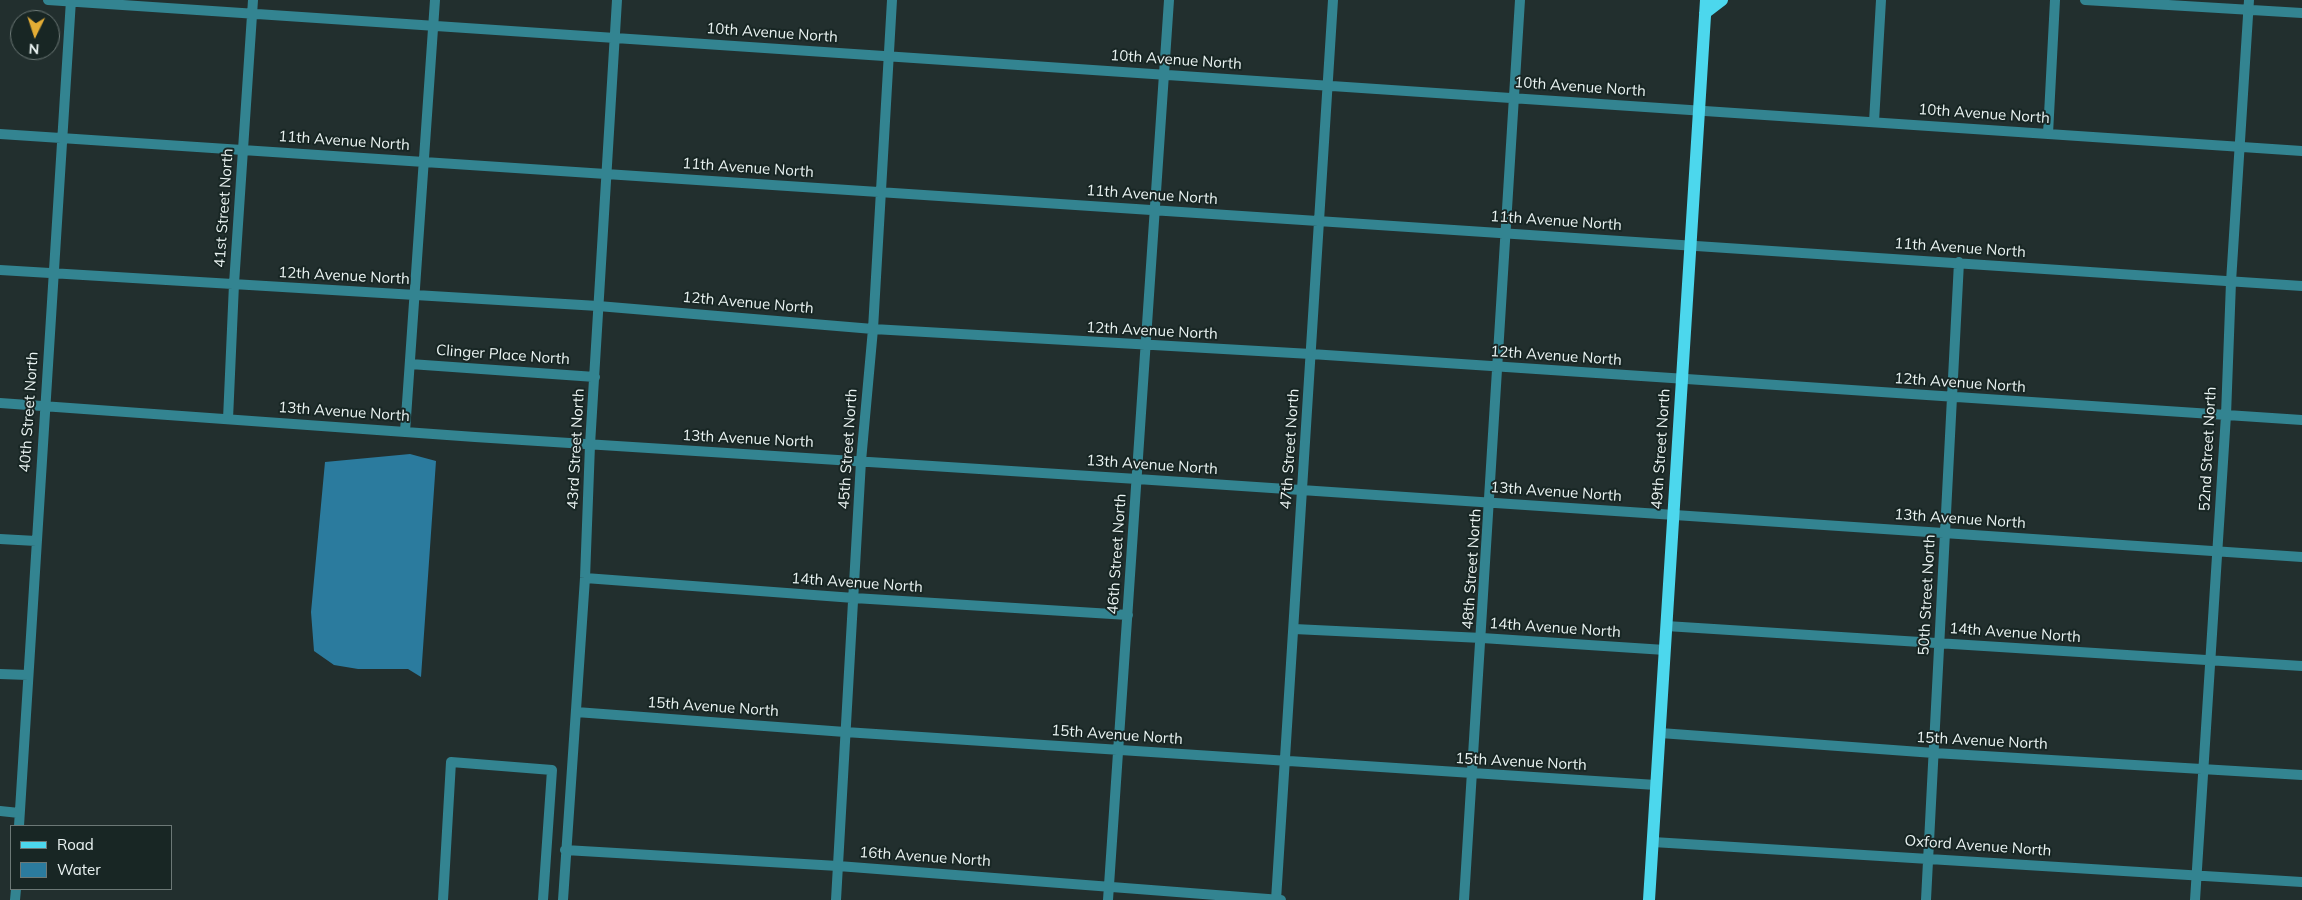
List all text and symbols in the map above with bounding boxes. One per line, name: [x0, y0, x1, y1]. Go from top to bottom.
north arrow: [10, 10, 60, 60]
street label: 10th Avenue North: [706, 19, 838, 47]
text: N: [28, 40, 40, 58]
street label: 10th Avenue North: [1110, 46, 1242, 74]
street label: 10th Avenue North: [1514, 73, 1646, 101]
street label: 10th Avenue North: [1918, 100, 2050, 128]
street label: 11th Avenue North: [278, 127, 410, 155]
street label: 41st Street North: [211, 148, 237, 268]
street label: 11th Avenue North: [682, 154, 814, 182]
street label: 11th Avenue North: [1086, 181, 1218, 209]
street label: 11th Avenue North: [1490, 207, 1622, 235]
street label: 11th Avenue North: [1894, 234, 2026, 262]
street label: 12th Avenue North: [278, 264, 410, 288]
street label: 12th Avenue North: [682, 288, 814, 318]
street label: 12th Avenue North: [1086, 319, 1218, 343]
street label: Clinger Place North: [435, 341, 571, 369]
street label: 12th Avenue North: [1490, 342, 1622, 370]
street label: 40th Street North: [16, 351, 42, 473]
street label: 12th Avenue North: [1894, 369, 2026, 397]
street label: 52nd Street North: [2196, 386, 2220, 512]
street label: 43rd Street North: [564, 388, 588, 510]
street label: 45th Street North: [835, 388, 861, 510]
street label: 47th Street North: [1277, 388, 1303, 510]
street label: 49th Street North: [1648, 388, 1674, 510]
street label: 13th Avenue North: [278, 398, 410, 426]
street label: 13th Avenue North: [682, 427, 814, 451]
street label: 13th Avenue North: [1086, 451, 1218, 479]
street label: 13th Avenue North: [1490, 478, 1622, 506]
street label: 46th Street North: [1104, 493, 1130, 615]
street label: 13th Avenue North: [1894, 505, 2026, 533]
street label: 48th Street North: [1459, 508, 1485, 630]
street label: 50th Street North: [1915, 534, 1939, 656]
street label: 14th Avenue North: [791, 569, 923, 597]
street label: 14th Avenue North: [1489, 614, 1621, 642]
street label: 14th Avenue North: [1949, 619, 2081, 647]
street label: 15th Avenue North: [647, 693, 779, 721]
street label: 15th Avenue North: [1051, 721, 1183, 749]
street label: 15th Avenue North: [1916, 729, 2048, 753]
street label: 15th Avenue North: [1455, 750, 1587, 774]
legend: [10, 825, 172, 890]
street label: Oxford Avenue North: [1904, 832, 2052, 860]
text: Road: [57, 835, 94, 854]
street label: 16th Avenue North: [859, 843, 991, 871]
text: Water: [57, 860, 101, 879]

